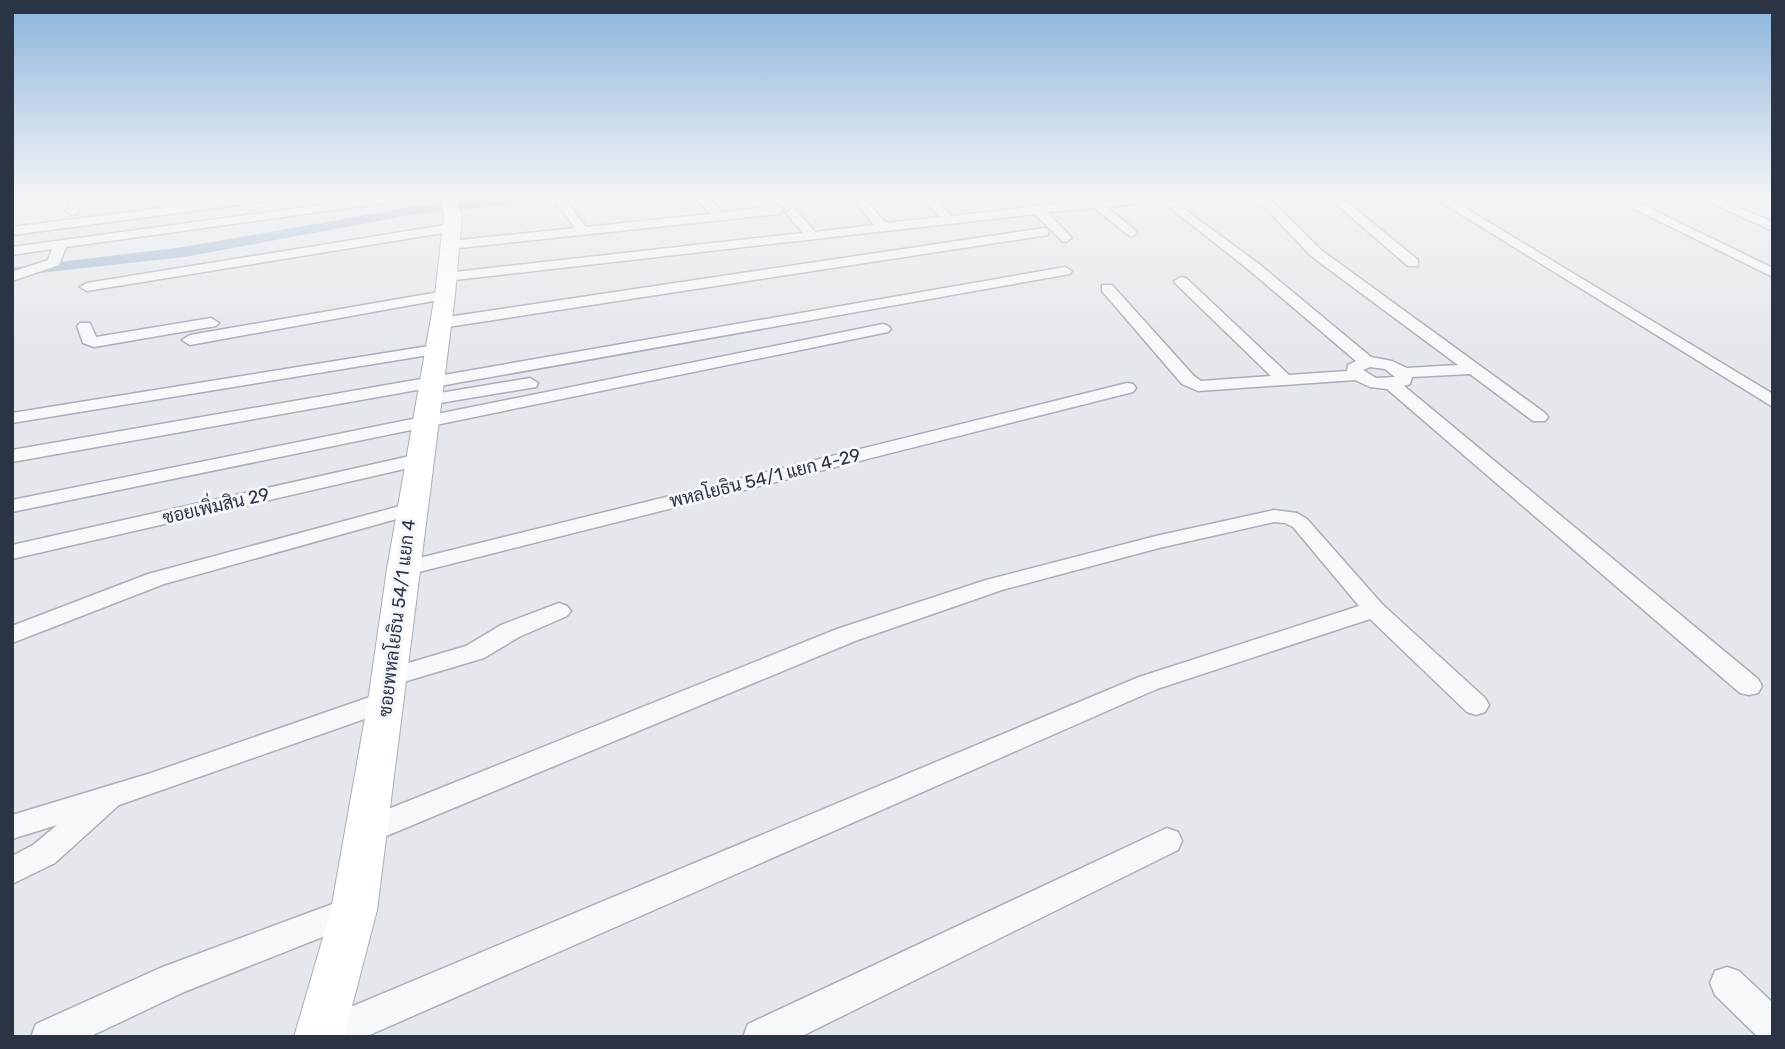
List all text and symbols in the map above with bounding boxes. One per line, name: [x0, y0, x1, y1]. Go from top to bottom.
street label: พหลโยธิน 54/1 แยก 4-29: [667, 442, 863, 512]
street label: ซอยเพิ่มสิน 29: [159, 479, 272, 529]
street label: ซอยพหลโยธิน 54/1 แยก 4: [372, 518, 420, 718]

